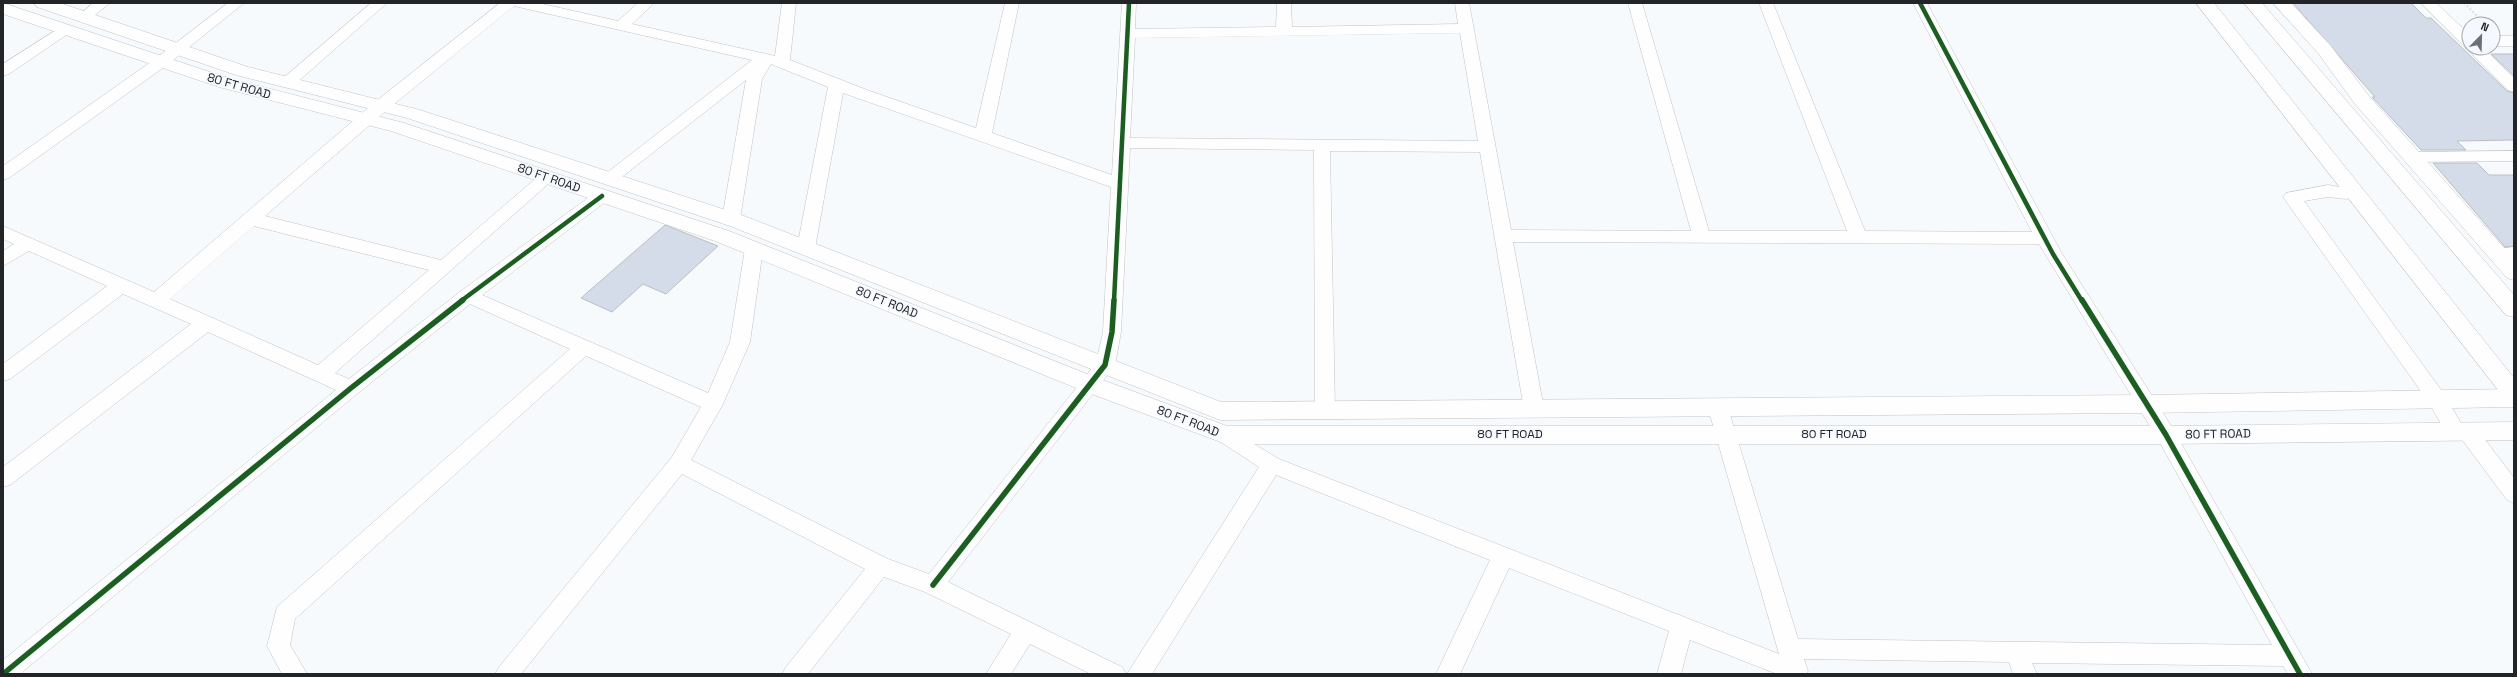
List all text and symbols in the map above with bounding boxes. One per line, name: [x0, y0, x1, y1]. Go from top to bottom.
north arrow: [2461, 16, 2501, 56]
text: N: [2479, 19, 2491, 35]
street label: 80 FT ROAD: [205, 69, 273, 103]
street label: 80 FT ROAD: [515, 160, 583, 196]
street label: 80 FT ROAD: [854, 282, 920, 322]
street label: 80 FT ROAD: [1155, 402, 1222, 440]
street label: 80 FT ROAD: [2185, 425, 2251, 443]
street label: 80 FT ROAD: [1477, 426, 1543, 442]
street label: 80 FT ROAD: [1801, 426, 1867, 442]

